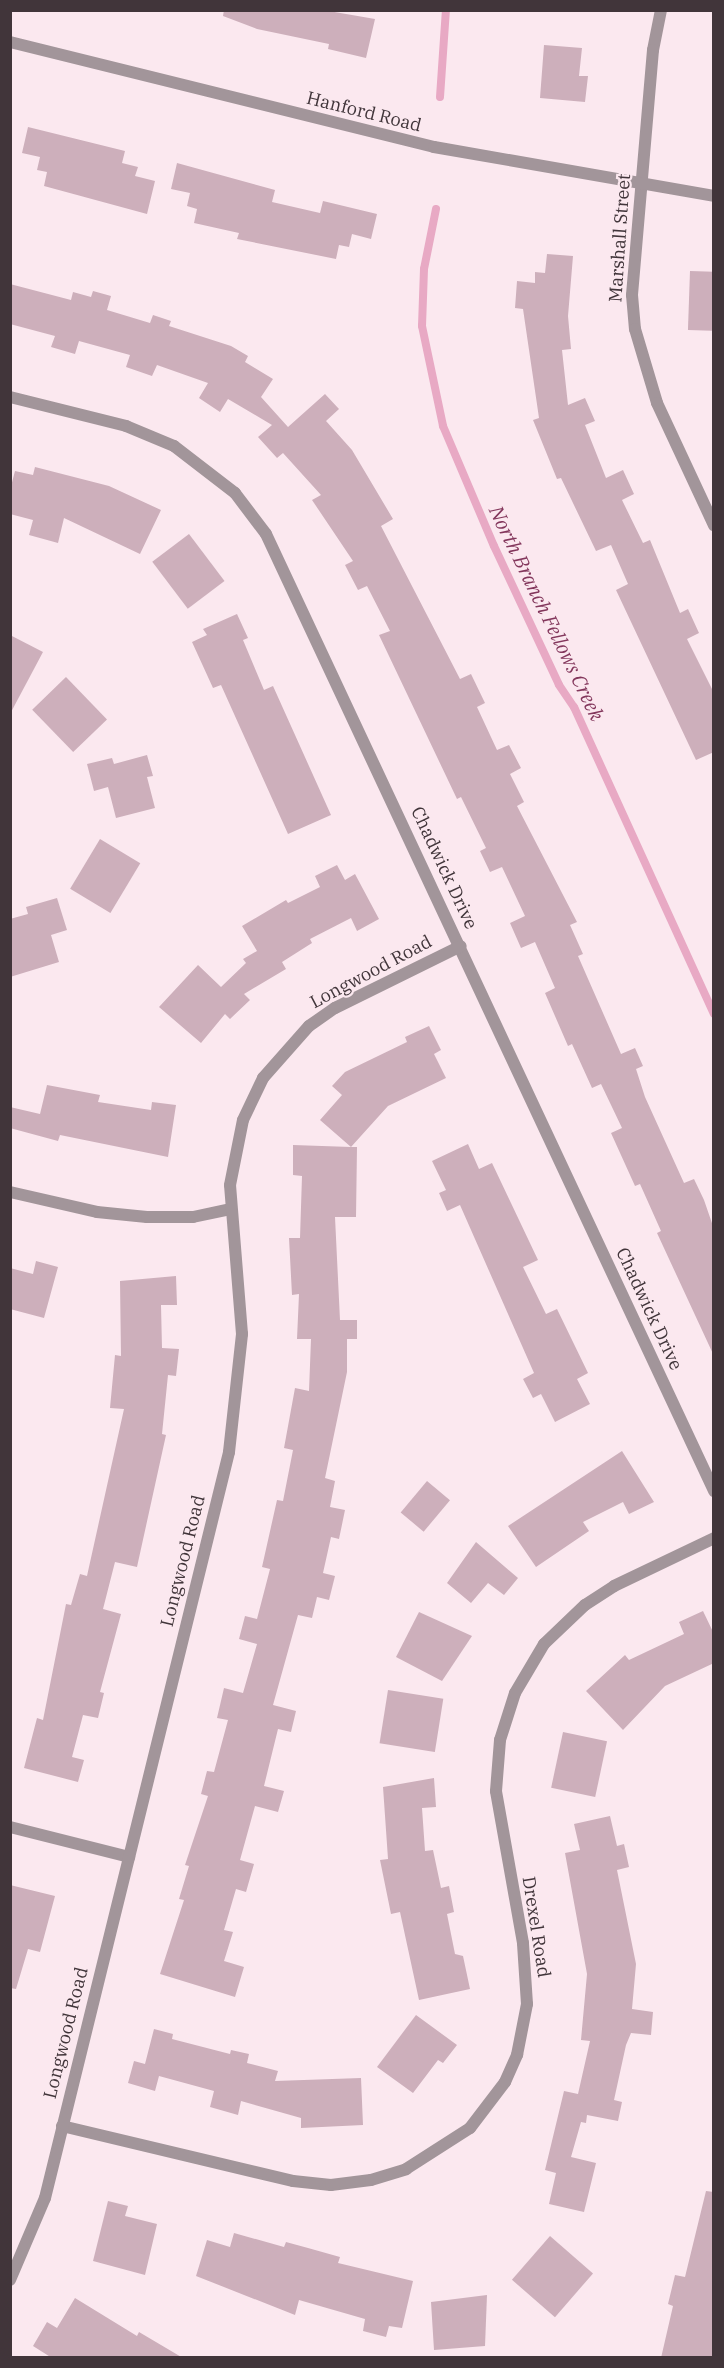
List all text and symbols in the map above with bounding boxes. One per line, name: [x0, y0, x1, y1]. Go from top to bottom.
street label: Hanford Road: [304, 87, 424, 137]
street label: Marshall Street: [605, 173, 635, 303]
water label: North Branch Fellows Creek: [484, 501, 610, 725]
street label: Chadwick Drive: [406, 803, 482, 933]
street label: Longwood Road: [306, 931, 436, 1013]
street label: Chadwick Drive: [611, 1244, 687, 1374]
street label: Longwood Road: [156, 1493, 210, 1629]
street label: Drexel Road: [517, 1875, 555, 1979]
street label: Longwood Road: [39, 1965, 93, 2101]

